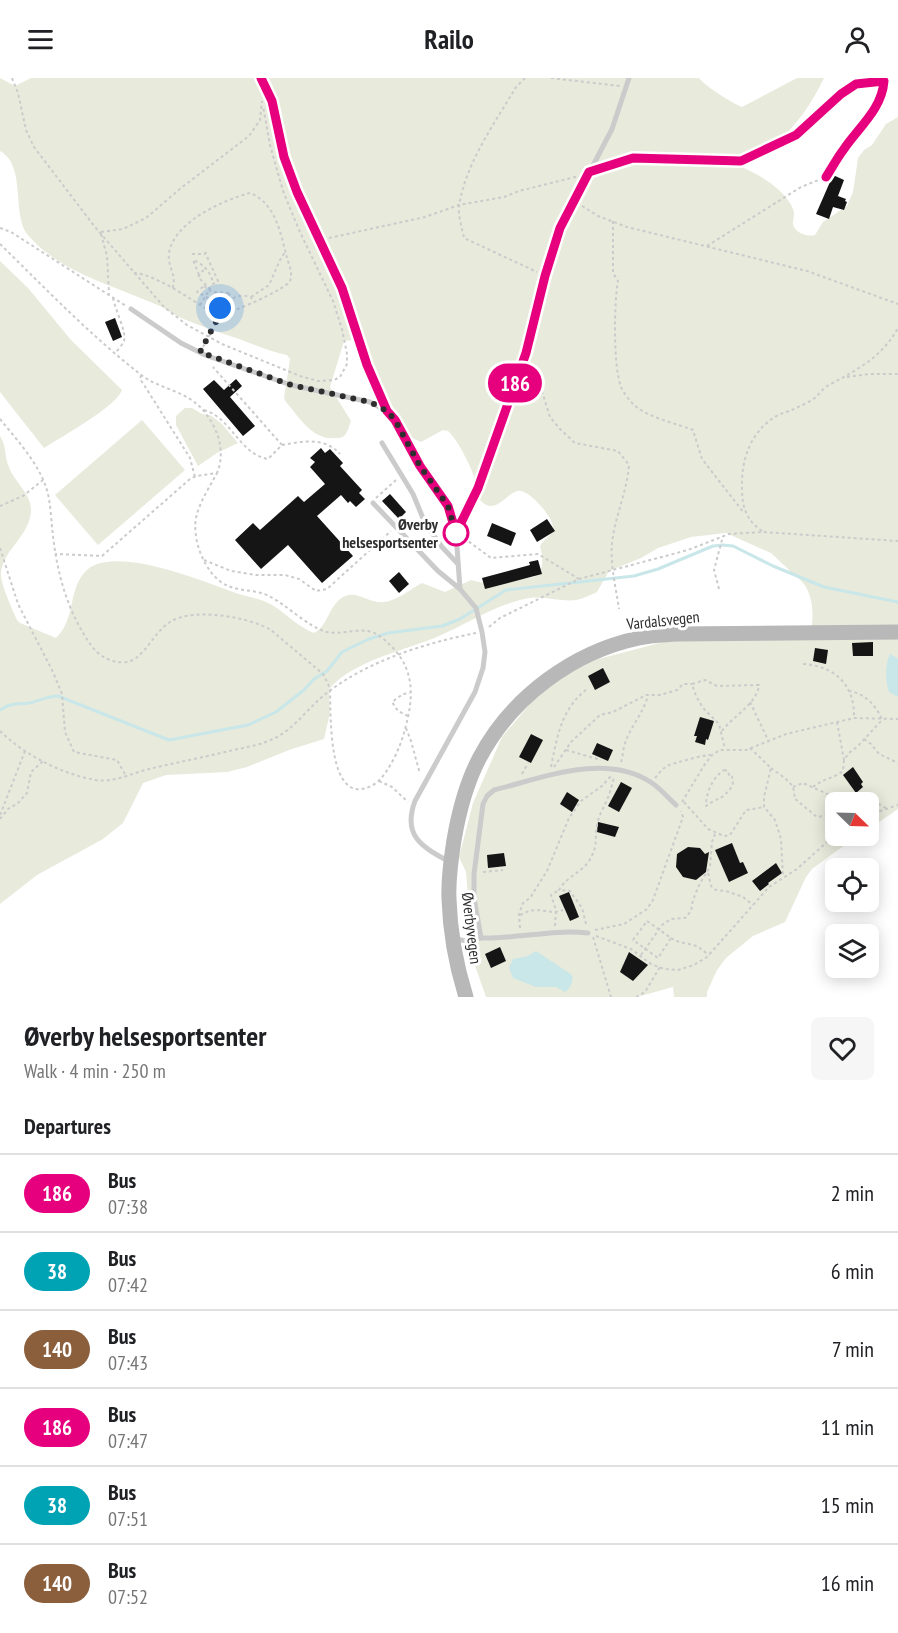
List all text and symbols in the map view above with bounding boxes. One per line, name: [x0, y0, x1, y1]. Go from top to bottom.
text: Railo: [424, 22, 474, 56]
icon: menu: [24, 23, 57, 56]
icon: person: [841, 23, 874, 56]
your location: [205, 293, 235, 323]
line badge: 186: [480, 364, 550, 402]
text: 186: [500, 370, 530, 397]
place label: Øverby helsesportsenter: [342, 514, 439, 552]
marker: Øverby helsesportsenter: [443, 520, 469, 546]
street label: Vardalsvegen: [625, 606, 700, 634]
north arrow: [825, 792, 879, 846]
map controls: [825, 792, 879, 978]
button: locate: [825, 858, 879, 912]
street label: Øverbyvegen: [458, 891, 486, 965]
button: layers: [825, 924, 879, 978]
text: Øverby helsesportsenter: [24, 1017, 266, 1054]
button: heart: [811, 1017, 874, 1080]
text: Walk · 4 min · 250 m: [24, 1058, 166, 1084]
text: Departures: [24, 1112, 111, 1140]
text: Bus: [108, 1166, 136, 1194]
text: 2 min: [831, 1179, 874, 1207]
text: 186: [42, 1180, 72, 1207]
text: 07:38: [108, 1194, 148, 1220]
text: Bus: [108, 1244, 136, 1272]
text: 6 min: [831, 1257, 874, 1285]
text: 38: [47, 1258, 67, 1285]
text: 07:42: [108, 1272, 148, 1298]
text: Bus: [108, 1322, 136, 1350]
text: 7 min: [832, 1335, 874, 1363]
text: 140: [42, 1336, 72, 1363]
text: 07:43: [108, 1350, 148, 1376]
text: Bus: [108, 1400, 136, 1428]
text: 11 min: [821, 1413, 874, 1441]
text: 186: [42, 1414, 72, 1441]
text: 07:47: [108, 1428, 148, 1454]
text: Bus: [108, 1478, 136, 1506]
text: 15 min: [821, 1491, 874, 1519]
text: 38: [47, 1492, 67, 1519]
text: 07:51: [108, 1506, 148, 1532]
text: Bus: [108, 1556, 136, 1584]
text: 16 min: [821, 1569, 874, 1597]
text: 140: [42, 1570, 72, 1597]
text: 07:52: [108, 1584, 148, 1610]

